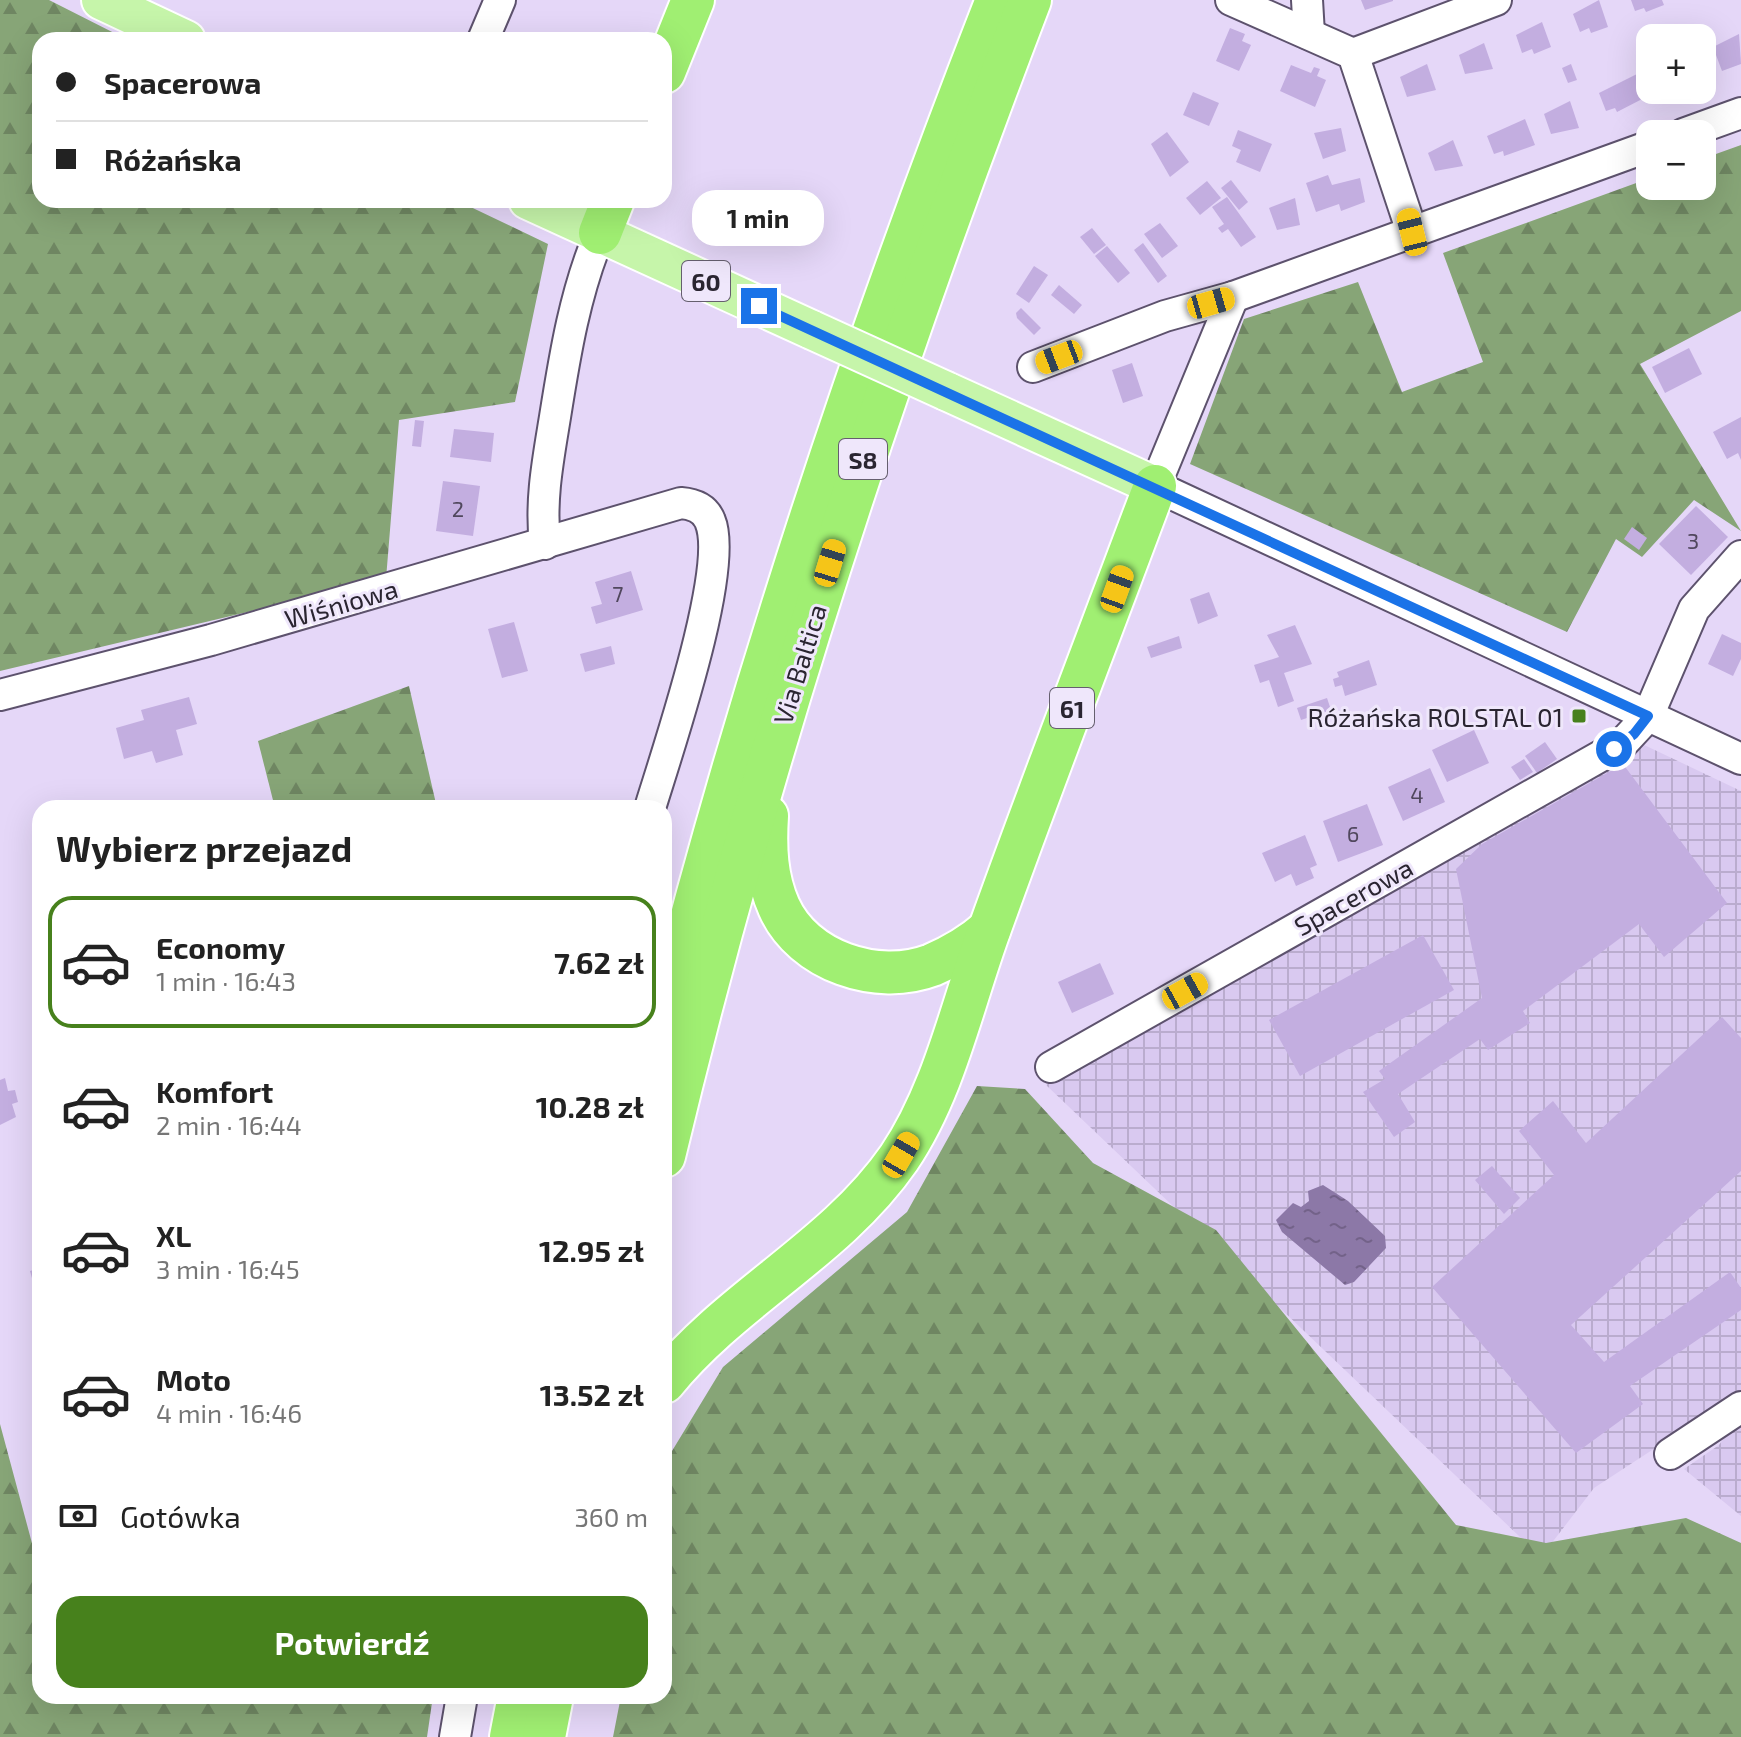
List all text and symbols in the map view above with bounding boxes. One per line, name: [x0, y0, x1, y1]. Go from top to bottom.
map controls: [1636, 24, 1716, 200]
button: +: [1636, 24, 1716, 104]
text: Spacerowa: [104, 64, 261, 100]
button: −: [1636, 120, 1716, 200]
text: Różańska: [104, 141, 242, 177]
callout: 1 min: [693, 190, 825, 246]
text: 1 min: [727, 202, 789, 233]
car: [1395, 206, 1429, 258]
road number: 60: [682, 261, 730, 301]
car: [1185, 285, 1237, 321]
route end: [741, 288, 777, 324]
car: [1032, 337, 1086, 377]
road number: S8: [839, 439, 887, 479]
house number: 2: [452, 495, 464, 521]
house number: 3: [1687, 527, 1699, 553]
car: [812, 537, 848, 589]
car: [1098, 562, 1136, 616]
street label: Wiśniowa: [281, 572, 401, 634]
house number: 7: [612, 580, 624, 606]
street label: Via Baltica: [766, 600, 832, 728]
road number: 61: [1050, 688, 1094, 728]
place label: Różańska ROLSTAL 01: [1307, 701, 1563, 732]
marker: Różańska ROLSTAL 01: [1570, 707, 1588, 725]
route start: [1596, 731, 1632, 767]
house number: 4: [1410, 781, 1424, 807]
house number: 6: [1347, 820, 1359, 846]
text: Wybierz przejazd: [56, 826, 352, 869]
street label: Spacerowa: [1288, 851, 1418, 941]
icon: car: [60, 926, 132, 998]
text: Economy: [156, 929, 285, 965]
text: 7.62 zł: [554, 944, 644, 980]
text: 1 min · 16:43: [156, 965, 296, 996]
car: [1158, 969, 1212, 1013]
icon: car: [60, 1070, 132, 1142]
text: Komfort: [156, 1073, 273, 1109]
text: 10.28 zł: [536, 1088, 644, 1124]
text: 2 min · 16:44: [156, 1109, 302, 1140]
car: [879, 1128, 923, 1182]
icon: car: [60, 1214, 132, 1286]
text: XL: [156, 1217, 191, 1253]
text: 12.95 zł: [539, 1232, 644, 1268]
text: 3 min · 16:45: [156, 1253, 300, 1284]
icon: car: [60, 1358, 132, 1430]
text: Moto: [156, 1361, 231, 1397]
text: 13.52 zł: [540, 1376, 644, 1412]
text: 4 min · 16:46: [156, 1397, 302, 1428]
icon: cash: [56, 1494, 100, 1538]
text: Gotówka: [120, 1498, 241, 1534]
text: 360 m: [574, 1501, 648, 1532]
button: Potwierdź: [56, 1596, 648, 1688]

